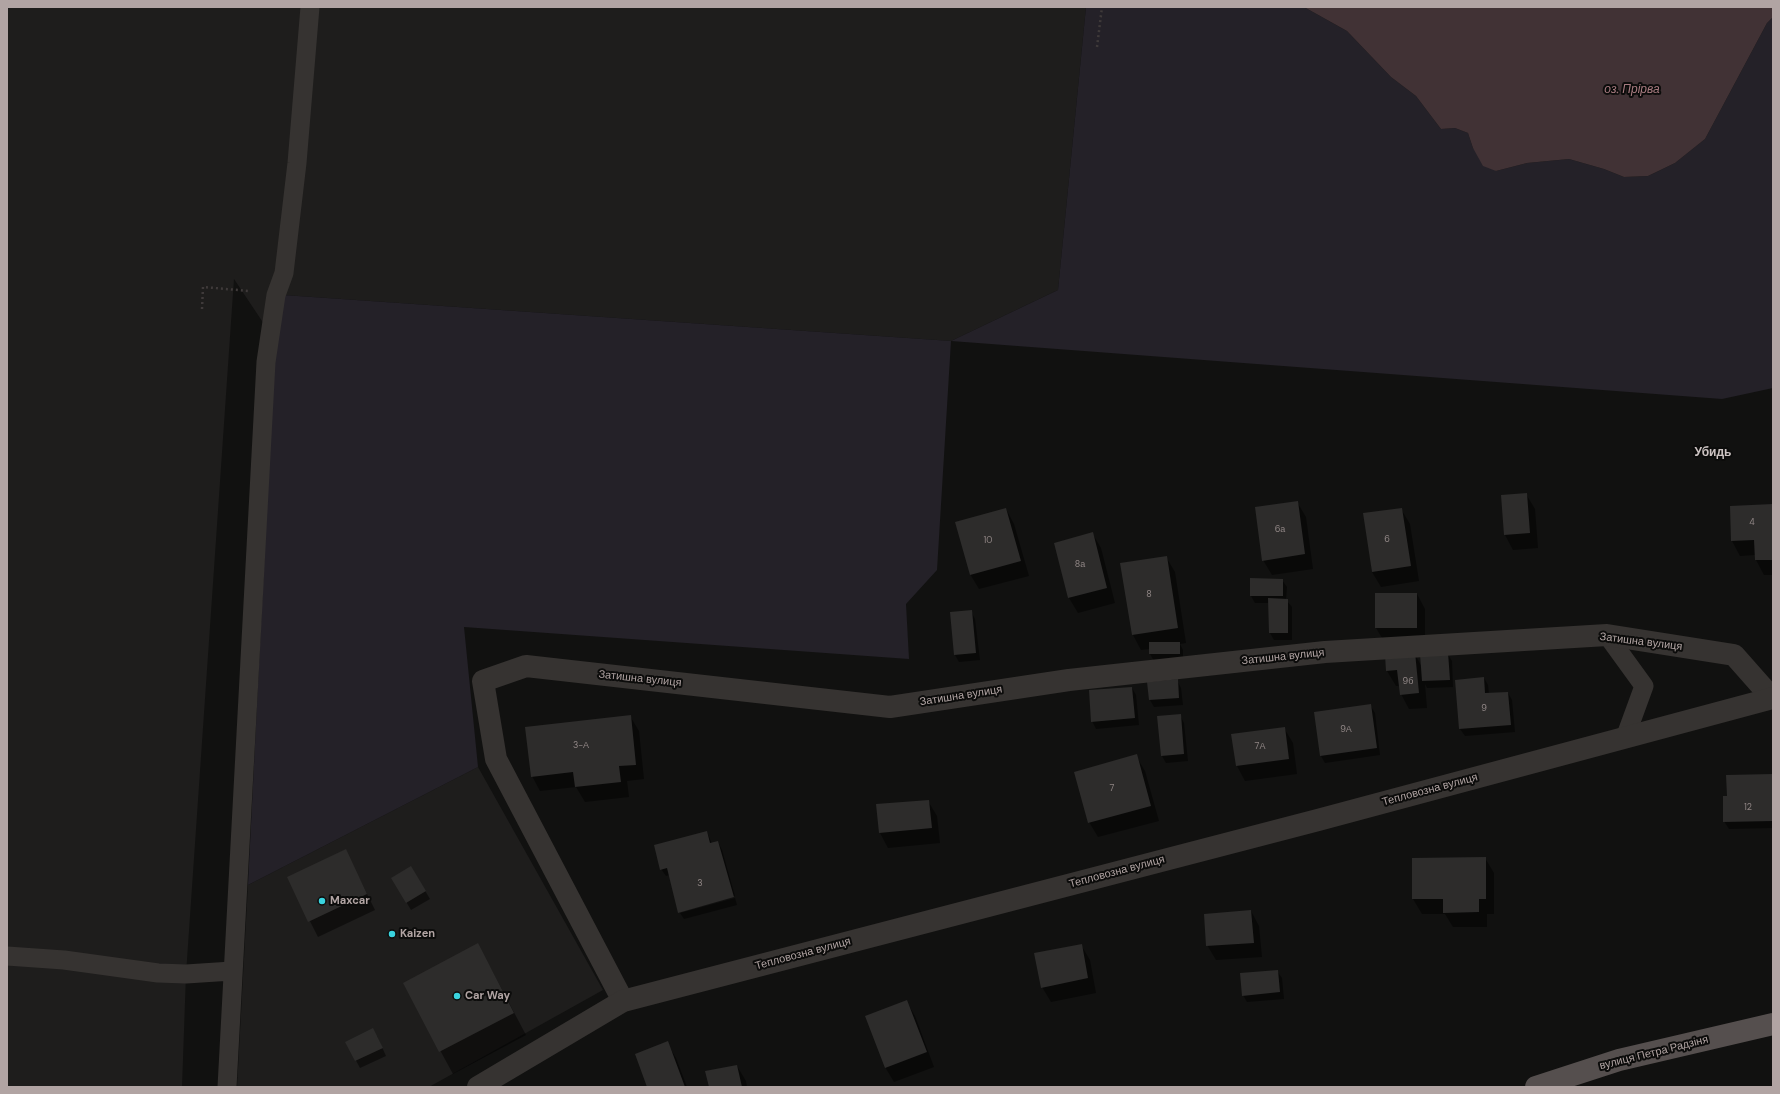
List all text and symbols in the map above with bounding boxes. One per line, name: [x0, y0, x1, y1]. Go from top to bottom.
water label: оз. Прірва: [1604, 83, 1660, 97]
district label: Убидь: [1695, 446, 1731, 460]
house number: 4: [1749, 518, 1755, 528]
house number: 6а: [1275, 525, 1285, 535]
house number: 6: [1384, 535, 1390, 545]
house number: 10: [984, 536, 992, 546]
house number: 8а: [1075, 560, 1085, 570]
house number: 8: [1146, 590, 1152, 600]
street label: Затишна вулиця: [1599, 630, 1683, 654]
street label: Затишна вулиця: [1241, 646, 1325, 668]
street label: Затишна вулиця: [598, 668, 682, 690]
house number: 9б: [1403, 677, 1413, 687]
street label: Затишна вулиця: [919, 683, 1003, 709]
house number: 9: [1481, 704, 1487, 714]
house number: 9А: [1340, 725, 1352, 735]
house number: 3-А: [573, 741, 589, 751]
house number: 7А: [1255, 742, 1265, 752]
street label: Тепловозна вулиця: [1381, 771, 1479, 809]
house number: 7: [1110, 784, 1114, 794]
house number: 12: [1744, 803, 1752, 813]
street label: Тепловозна вулиця: [1068, 853, 1166, 891]
house number: 3: [697, 879, 703, 889]
place label: Maxcar: [330, 894, 370, 908]
marker: Maxcar: [317, 896, 327, 906]
place label: Kaizen: [400, 927, 435, 941]
marker: Kaizen: [387, 929, 397, 939]
street label: Тепловозна вулиця: [754, 935, 852, 973]
place label: Car Way: [465, 989, 510, 1003]
marker: Car Way: [452, 991, 462, 1001]
street label: вулиця Петра Радзіня: [1598, 1033, 1710, 1073]

